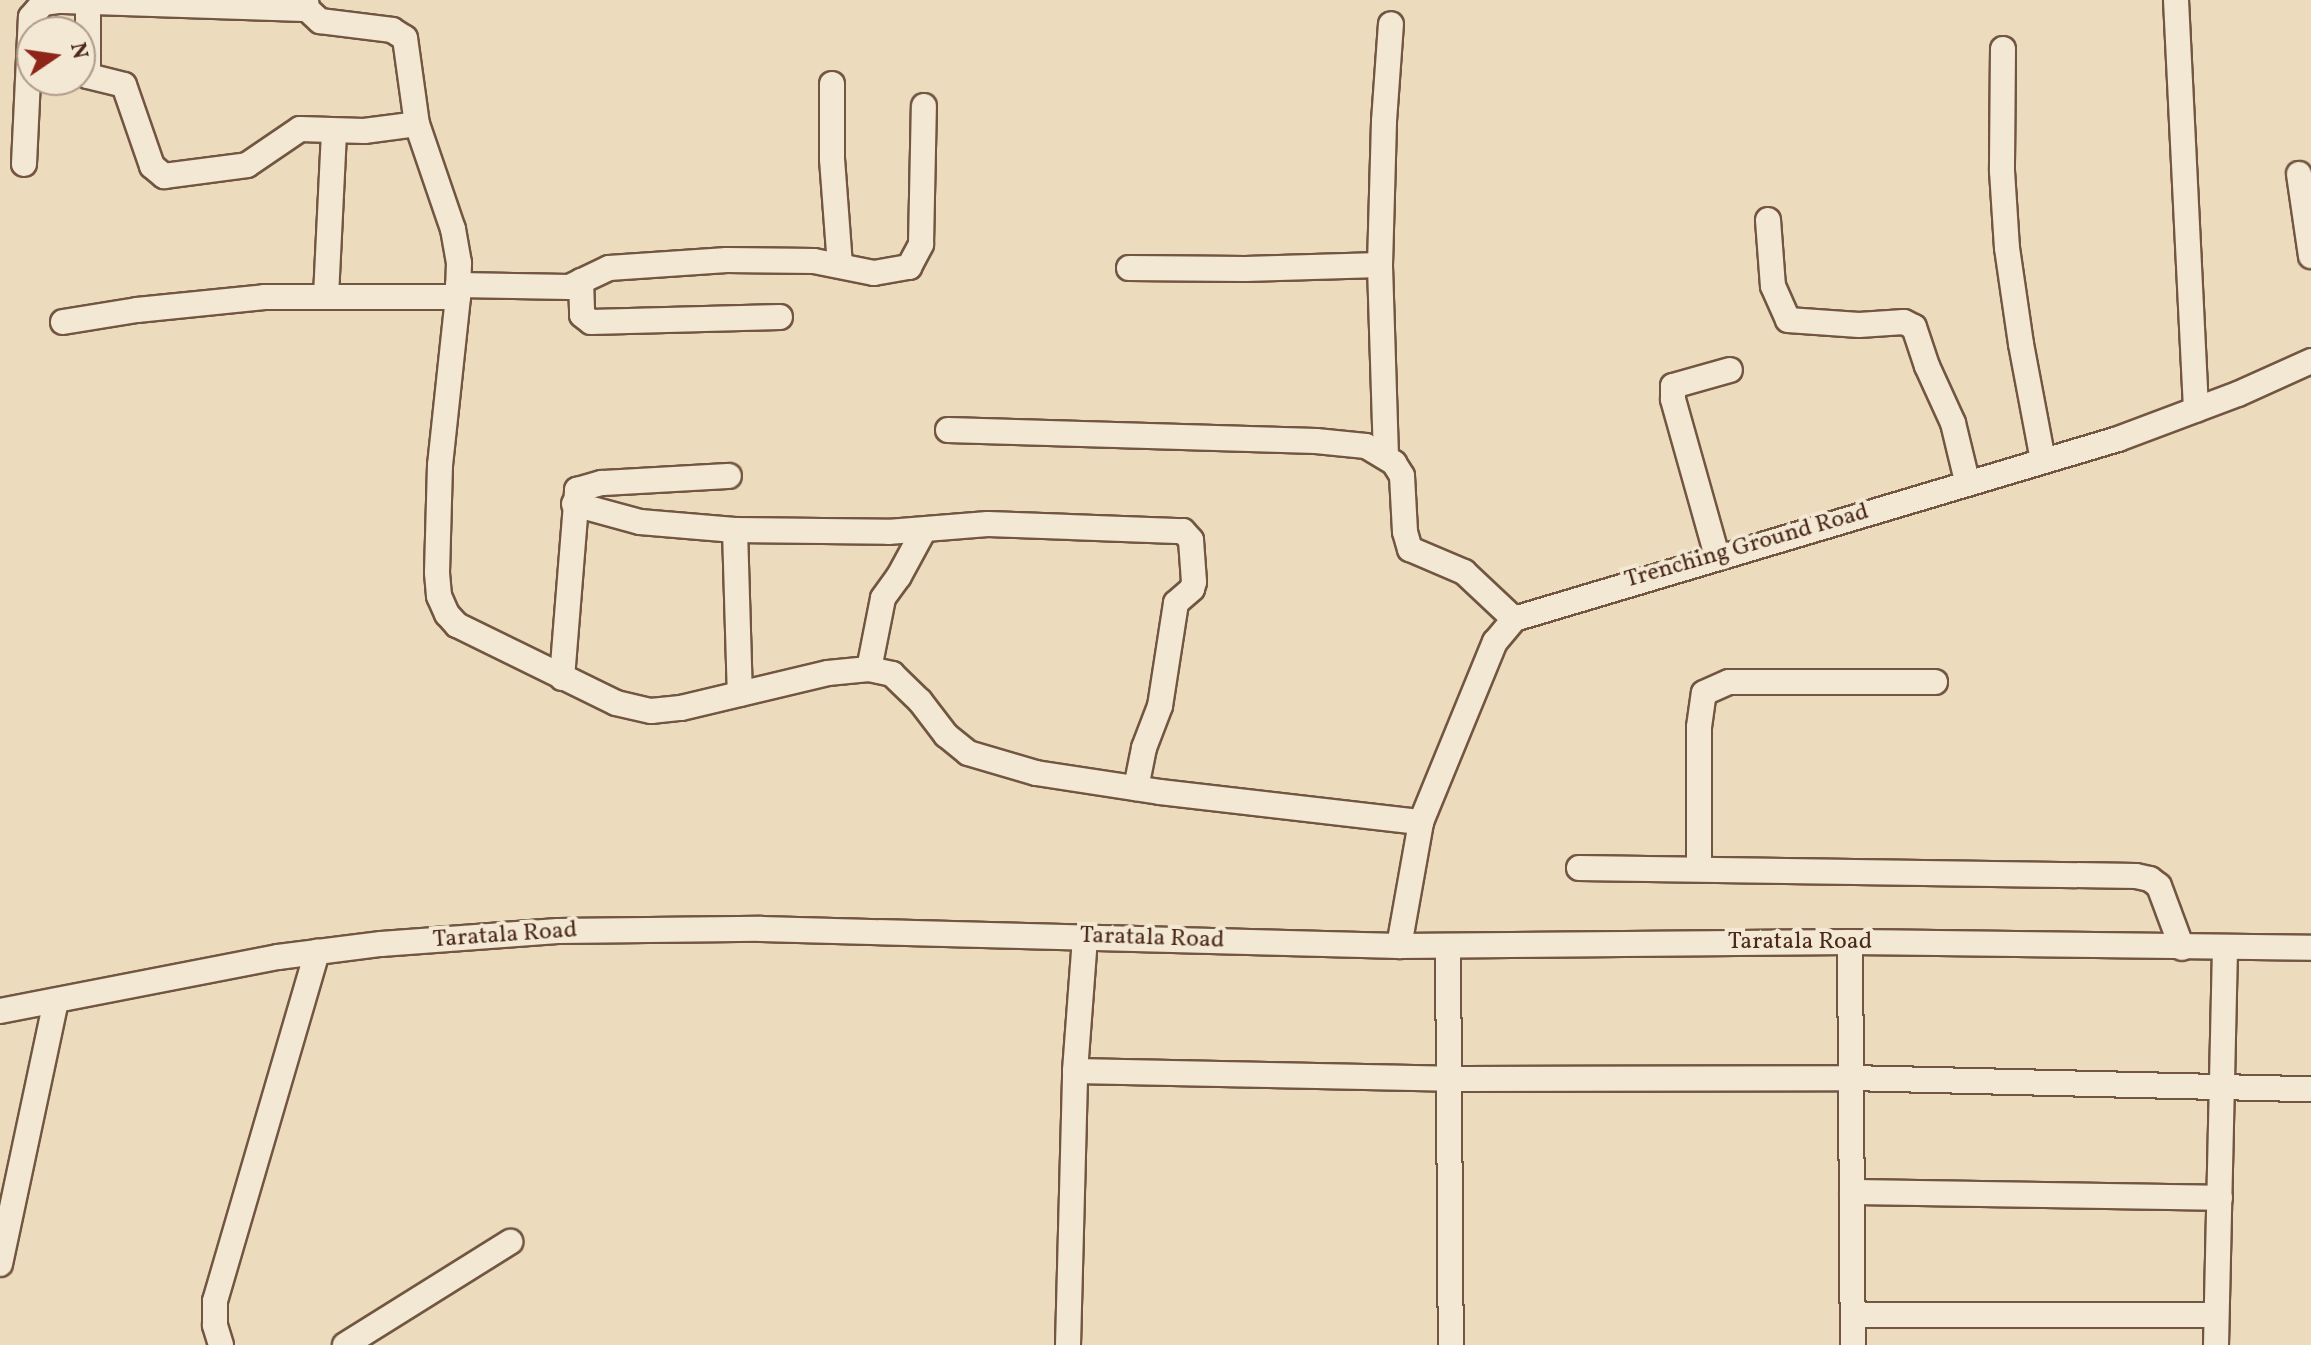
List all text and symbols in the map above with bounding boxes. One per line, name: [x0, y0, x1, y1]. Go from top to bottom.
north arrow: [16, 16, 96, 96]
text: N: [61, 40, 95, 62]
street label: Trenching Ground Road: [1622, 498, 1872, 596]
street label: Taratala Road: [432, 917, 578, 955]
street label: Taratala Road: [1079, 922, 1225, 956]
street label: Taratala Road: [1728, 929, 1872, 957]

